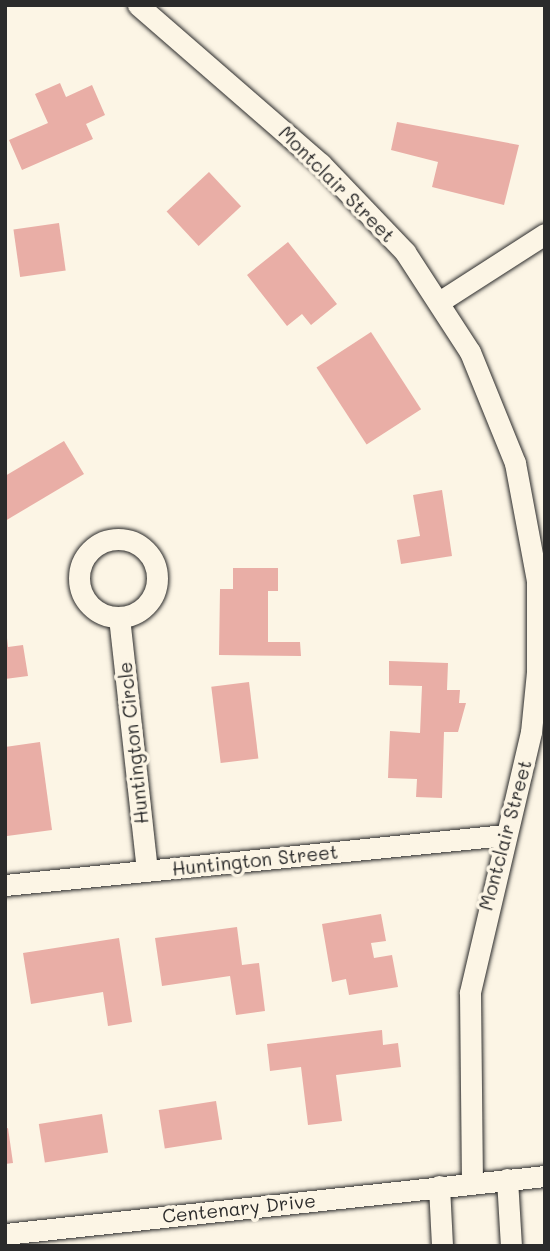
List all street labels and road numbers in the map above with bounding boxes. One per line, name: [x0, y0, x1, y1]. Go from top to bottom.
street label: Montclair Street: [274, 121, 400, 247]
street label: Huntington Circle: [113, 661, 153, 825]
street label: Montclair Street: [474, 757, 536, 913]
street label: Huntington Street: [171, 840, 339, 880]
street label: Centenary Drive: [161, 1189, 317, 1227]

